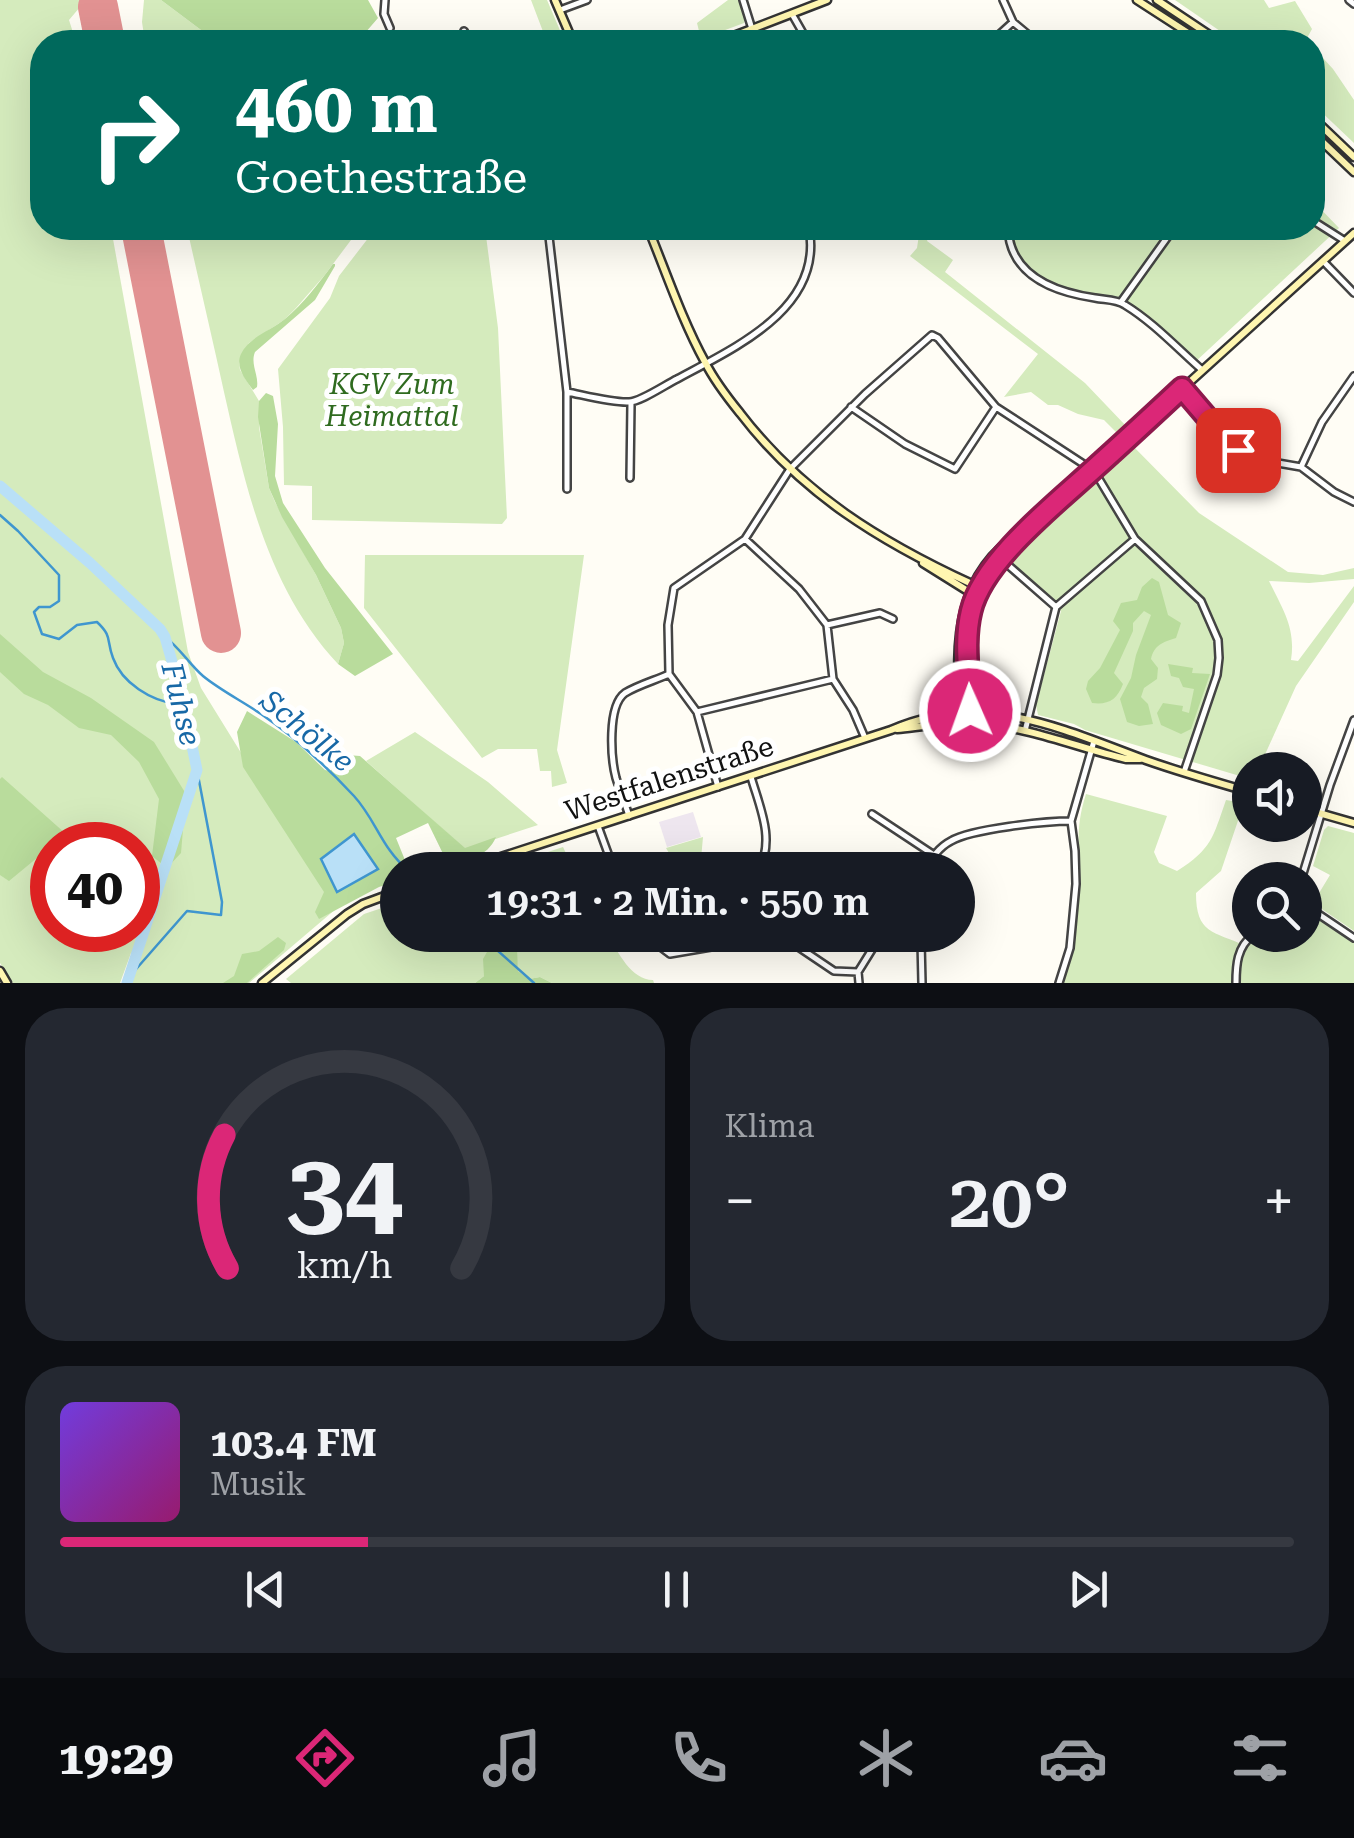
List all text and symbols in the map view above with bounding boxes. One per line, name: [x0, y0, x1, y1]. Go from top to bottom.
text: 460 m: [235, 67, 438, 149]
icon: right: [70, 70, 200, 200]
text: Goethestraße: [235, 151, 527, 204]
park label: KGV Zum Heimattal: [324, 368, 459, 433]
pin: [1196, 408, 1281, 493]
icon: arrive: [1211, 423, 1266, 478]
water label: Fuhse: [154, 658, 209, 749]
position arrow: [918, 659, 1022, 763]
water label: Schölke: [253, 682, 361, 779]
street label: Westfalenstraße: [561, 729, 778, 828]
map controls: [1232, 752, 1322, 952]
button: sound: [1232, 752, 1322, 842]
speed limit sign: 40: [30, 822, 160, 952]
button: search: [1232, 862, 1322, 952]
text: 19:31 · 2 Min. · 550 m: [486, 880, 869, 924]
text: Klima: [725, 1107, 814, 1145]
text: 34: [287, 1130, 403, 1251]
text: 20°: [949, 1157, 1070, 1245]
text: −: [725, 1169, 755, 1233]
text: +: [1263, 1169, 1294, 1233]
text: km/h: [297, 1245, 393, 1287]
text: 103.4 FM: [210, 1421, 377, 1465]
text: Musik: [210, 1465, 306, 1503]
icon: previous: [238, 1562, 293, 1617]
icon: pause: [649, 1562, 704, 1617]
icon: next: [1061, 1562, 1116, 1617]
icon: directions: [290, 1723, 360, 1793]
icon: music: [477, 1723, 547, 1793]
icon: phone: [664, 1723, 734, 1793]
icon: climate: [851, 1723, 921, 1793]
icon: car: [1038, 1723, 1108, 1793]
icon: filters: [1225, 1723, 1295, 1793]
text: 19:29: [59, 1732, 173, 1785]

